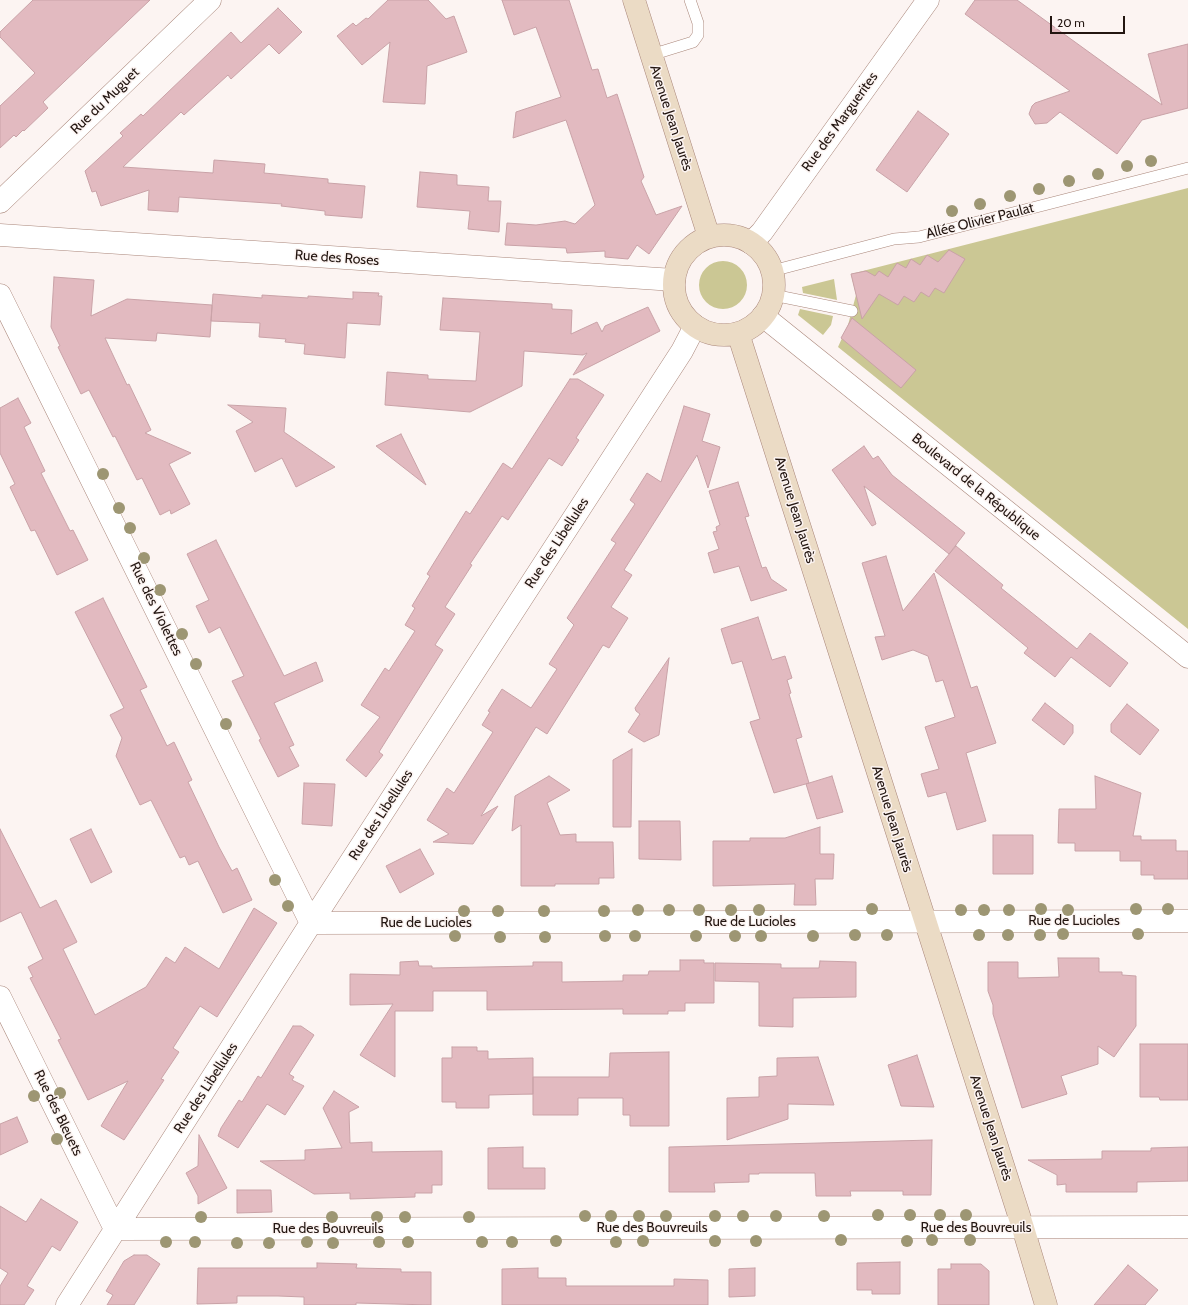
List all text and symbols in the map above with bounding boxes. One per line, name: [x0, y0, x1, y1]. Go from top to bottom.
scale bar: [1052, 8, 1127, 34]
text: 20 m: [1057, 15, 1085, 30]
street label: Avenue Jean Jaurès: [646, 63, 696, 173]
street label: Rue du Muguet: [67, 64, 143, 138]
street label: Rue des Marguerites: [798, 69, 882, 175]
street label: Allée Olivier Paulat: [924, 199, 1036, 243]
street label: Rue des Roses: [294, 247, 380, 269]
street label: Boulevard de la République: [908, 430, 1044, 544]
street label: Avenue Jean Jaurès: [771, 455, 819, 565]
street label: Rue des Libellules: [521, 494, 593, 592]
street label: Rue des Violettes: [126, 559, 186, 659]
street label: Avenue Jean Jaurès: [868, 764, 916, 874]
street label: Rue des Libellules: [345, 766, 417, 864]
street label: Rue de Lucioles: [1028, 913, 1120, 929]
street label: Rue de Lucioles: [704, 914, 796, 930]
street label: Rue de Lucioles: [380, 915, 472, 931]
street label: Rue des Libellules: [170, 1039, 242, 1137]
street label: Rue des Bleuets: [30, 1067, 86, 1159]
street label: Avenue Jean Jaurès: [966, 1073, 1016, 1183]
street label: Rue des Bouvreuils: [597, 1220, 707, 1236]
street label: Rue des Bouvreuils: [921, 1220, 1031, 1236]
street label: Rue des Bouvreuils: [273, 1221, 383, 1237]

